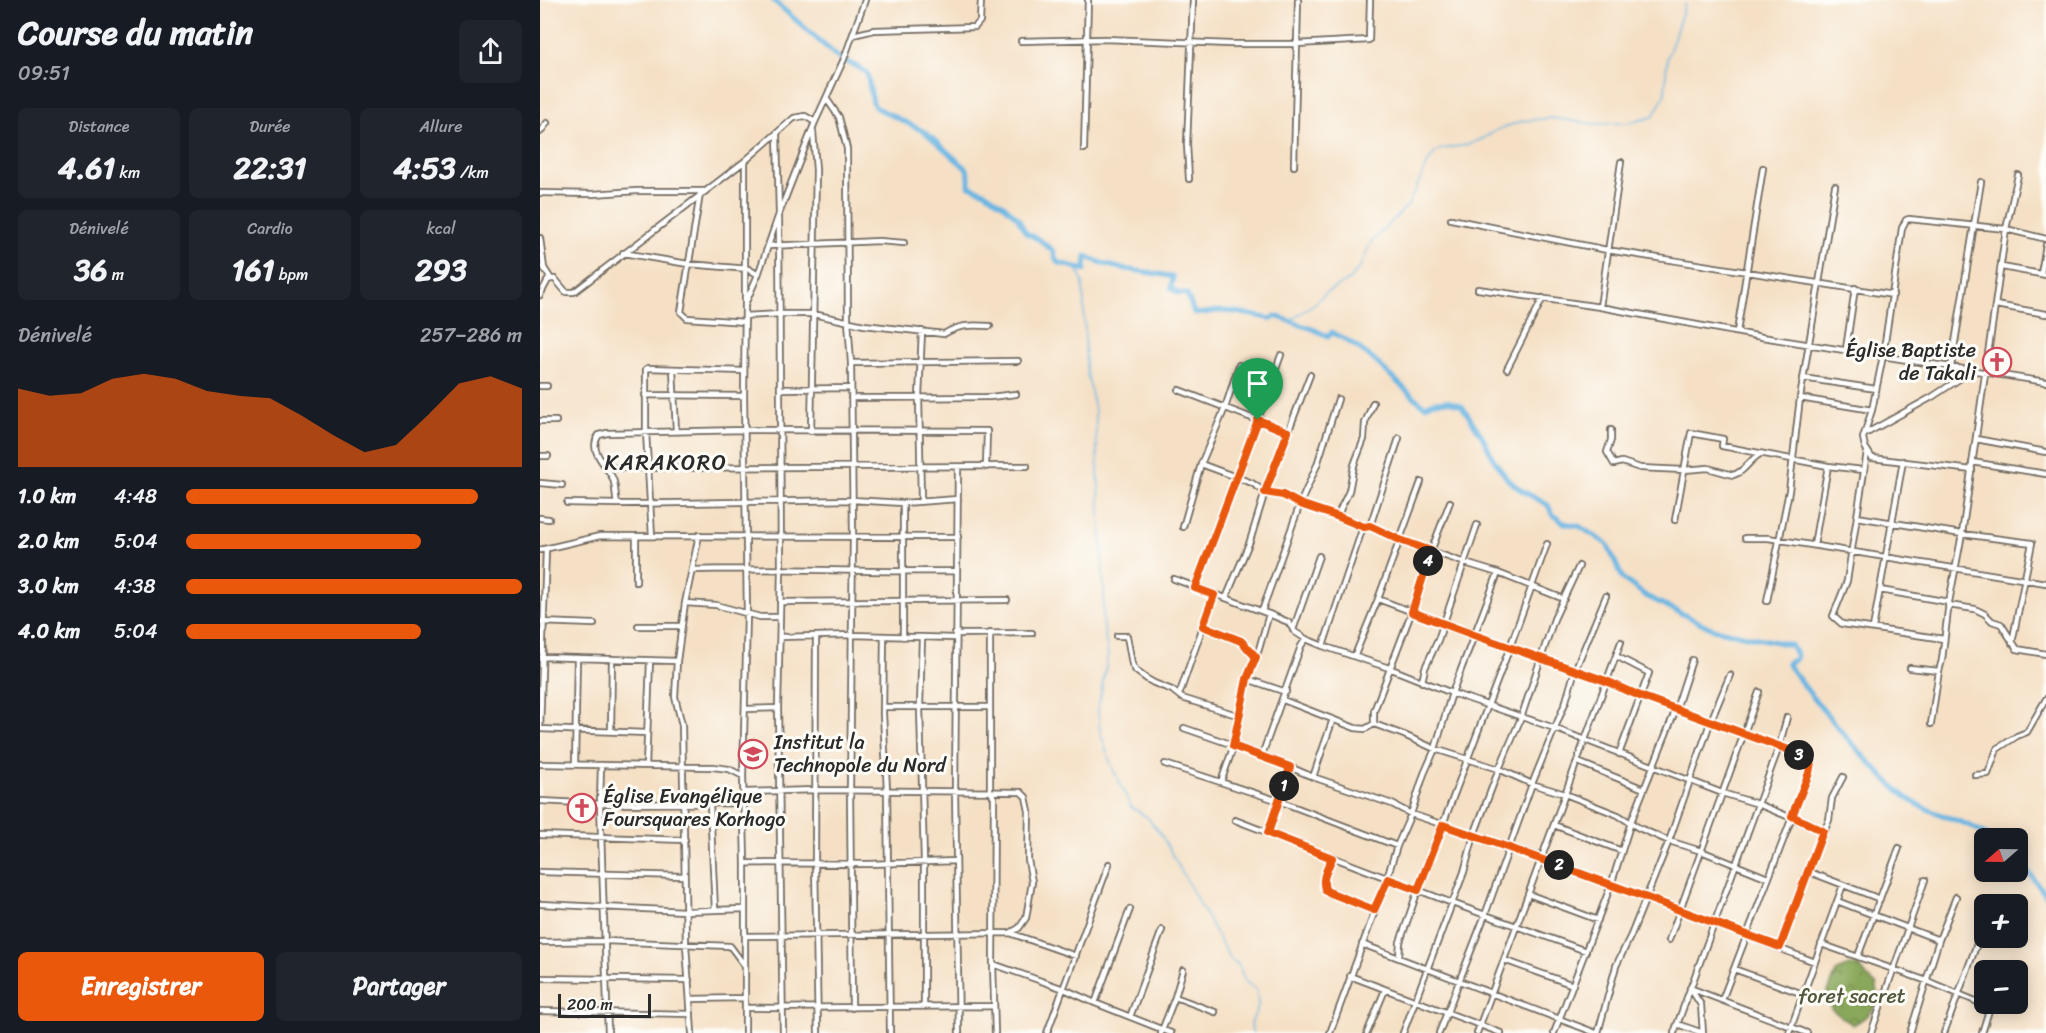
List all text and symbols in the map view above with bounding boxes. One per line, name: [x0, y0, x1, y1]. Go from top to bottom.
text: Course du matin: [18, 4, 253, 62]
button: share: [459, 20, 522, 83]
text: 09:51: [18, 56, 70, 91]
text: Distance: [69, 112, 129, 141]
text: Durée: [249, 112, 291, 141]
text: Allure: [420, 112, 462, 141]
text: 4.61: [58, 141, 115, 195]
text: 22:31: [233, 141, 307, 195]
text: 4:53: [393, 141, 456, 195]
text: km: [115, 158, 140, 187]
text: /km: [456, 158, 489, 187]
text: Dénivelé: [69, 214, 129, 243]
text: Cardio: [247, 214, 293, 243]
text: kcal: [426, 214, 456, 243]
text: 36: [74, 243, 108, 297]
text: 161: [232, 243, 275, 297]
text: 293: [415, 243, 467, 297]
text: m: [108, 260, 124, 289]
text: bpm: [275, 260, 308, 289]
text: Dénivelé: [18, 318, 92, 353]
text: 257–286 m: [420, 318, 522, 353]
place label: Église Baptiste de Takali: [1845, 333, 1977, 391]
church icon: Église Baptiste de Takali: [1981, 346, 2013, 378]
pin: [1232, 358, 1283, 420]
icon: arrive: [1241, 367, 1274, 400]
district label: KARAKORO: [605, 443, 727, 482]
text: 1.0 km: [18, 479, 76, 514]
text: 4:48: [114, 479, 157, 514]
text: 2.0 km: [18, 524, 79, 559]
text: 5:04: [114, 524, 157, 559]
pin: 4: [1413, 546, 1443, 576]
text: 4: [1423, 546, 1433, 575]
text: 3.0 km: [18, 569, 79, 604]
text: 4:38: [114, 569, 156, 604]
text: 4.0 km: [18, 614, 80, 649]
text: 5:04: [114, 614, 157, 649]
place label: Institut la Technopole du Nord: [773, 725, 947, 783]
school or university icon: Institut la Technopole du Nord: [737, 738, 769, 770]
pin: 3: [1784, 740, 1814, 770]
text: 3: [1795, 740, 1803, 769]
pin: 1: [1269, 771, 1299, 801]
text: 1: [1281, 771, 1287, 800]
place label: Église Evangélique Foursquares Korhogo: [603, 779, 786, 837]
church icon: Église Evangélique Foursquares Korhogo: [566, 792, 598, 824]
north arrow: [1974, 828, 2028, 882]
map controls: [1974, 828, 2028, 1014]
pin: 2: [1544, 850, 1574, 880]
text: 2: [1554, 850, 1564, 879]
button: +: [1974, 894, 2028, 948]
button: Enregistrer: [18, 952, 264, 1021]
button: Partager: [276, 952, 522, 1021]
button: −: [1974, 960, 2028, 1014]
park label: foret sacret: [1798, 979, 1906, 1014]
text: 200 m: [567, 990, 613, 1019]
scale bar: [558, 991, 651, 1018]

